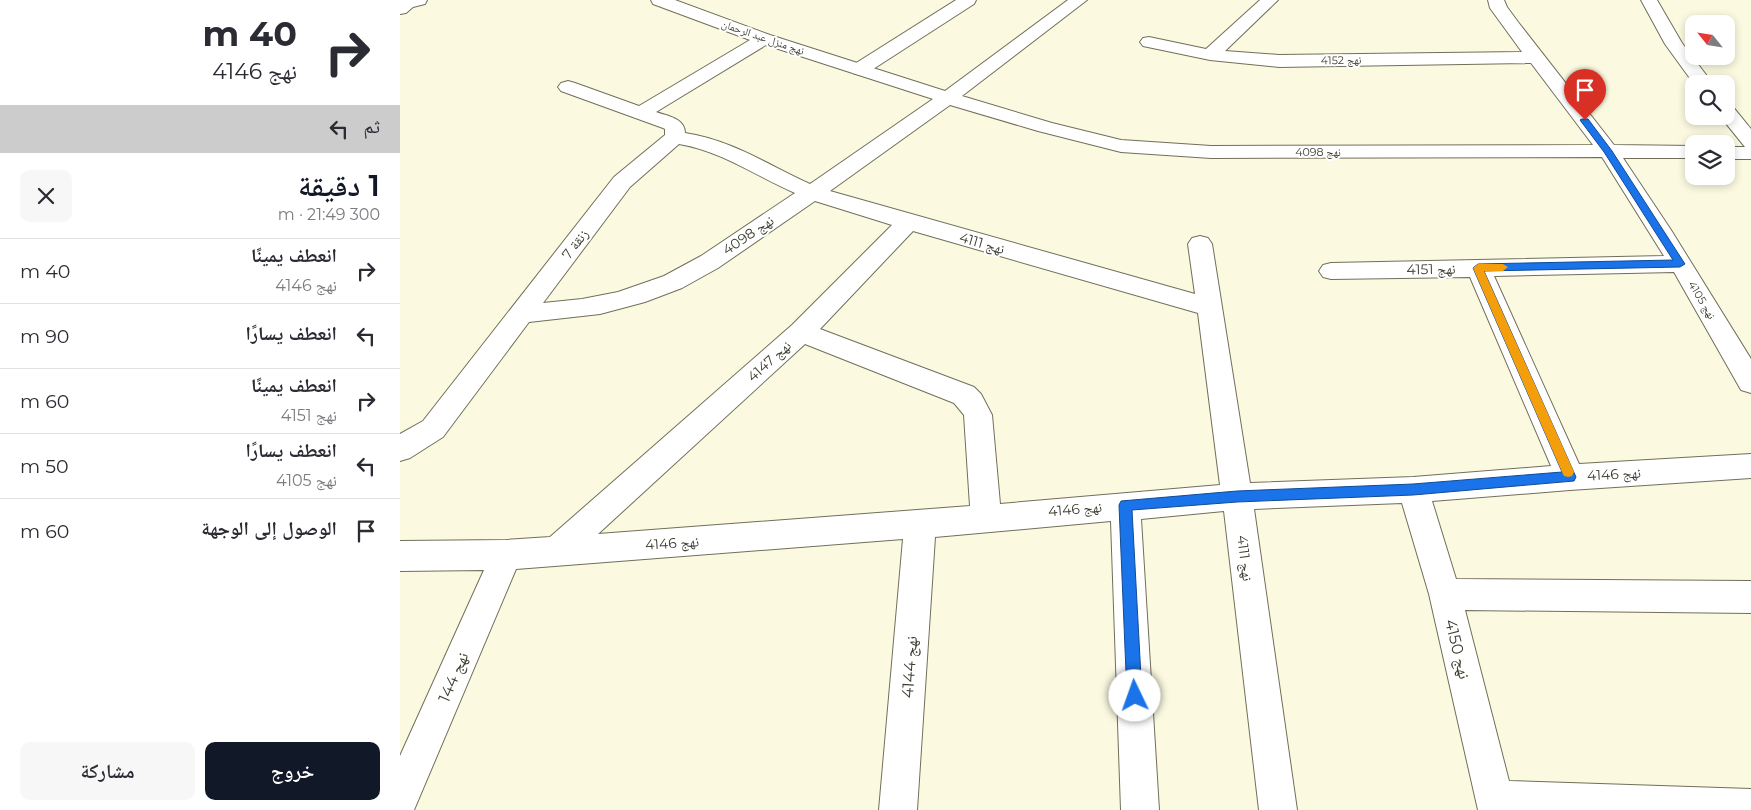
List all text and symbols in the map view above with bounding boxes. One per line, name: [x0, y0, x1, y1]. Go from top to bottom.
text: 40 m: [202, 12, 297, 55]
north arrow: [1685, 15, 1735, 65]
map controls: [1685, 15, 1735, 185]
street label: نهج منزل عبد الرحمان: [720, 16, 806, 58]
icon: right: [315, 20, 380, 85]
street label: نهج 4152: [1320, 53, 1362, 67]
text: نهج 4146: [212, 58, 297, 85]
pin: [1564, 69, 1606, 120]
button: search: [1685, 75, 1735, 125]
icon: arrive: [1571, 76, 1599, 104]
icon: left: [325, 115, 353, 143]
text: ثم: [363, 115, 380, 138]
button: layers: [1685, 135, 1735, 185]
street label: نهج 4098: [1295, 145, 1341, 159]
text: 1 دقيقة: [298, 167, 380, 204]
button: close: [20, 170, 72, 222]
text: 300 m · 21:49: [278, 205, 380, 224]
street label: نهج 4098: [719, 211, 778, 260]
street label: زنقة 7: [558, 225, 592, 263]
street label: نهج 4111: [957, 228, 1007, 259]
text: انعطف يمينًا: [251, 244, 337, 267]
icon: right: [352, 257, 380, 285]
text: 40 m: [20, 260, 70, 283]
street label: نهج 4151: [1406, 260, 1456, 279]
text: نهج 4146: [275, 276, 337, 295]
street label: نهج 4105: [1685, 278, 1719, 322]
text: انعطف يسارًا: [245, 322, 337, 345]
icon: left: [352, 322, 380, 350]
text: 90 m: [20, 325, 69, 348]
street label: نهج 4147: [743, 337, 795, 386]
text: انعطف يمينًا: [251, 374, 337, 397]
icon: right: [352, 387, 380, 415]
text: 60 m: [20, 390, 69, 413]
text: نهج 4151: [281, 406, 337, 425]
text: انعطف يسارًا: [245, 439, 337, 462]
icon: left: [352, 452, 380, 480]
text: 50 m: [20, 455, 69, 478]
street label: نهج 4146: [1587, 464, 1642, 485]
text: نهج 4105: [276, 471, 337, 490]
street label: نهج 4146: [1047, 498, 1103, 521]
text: الوصول إلى الوجهة: [201, 517, 337, 540]
icon: arrive: [352, 517, 380, 545]
text: 60 m: [20, 520, 69, 543]
street label: نهج 4146: [644, 532, 700, 555]
street label: نهج 4111: [1232, 534, 1257, 582]
street label: نهج 4150: [1440, 617, 1474, 681]
street label: نهج 4144: [898, 635, 922, 699]
street label: نهج 144: [434, 649, 473, 705]
position arrow: [1108, 669, 1160, 721]
button: مشاركة: [20, 742, 195, 800]
button: خروج: [205, 742, 380, 800]

